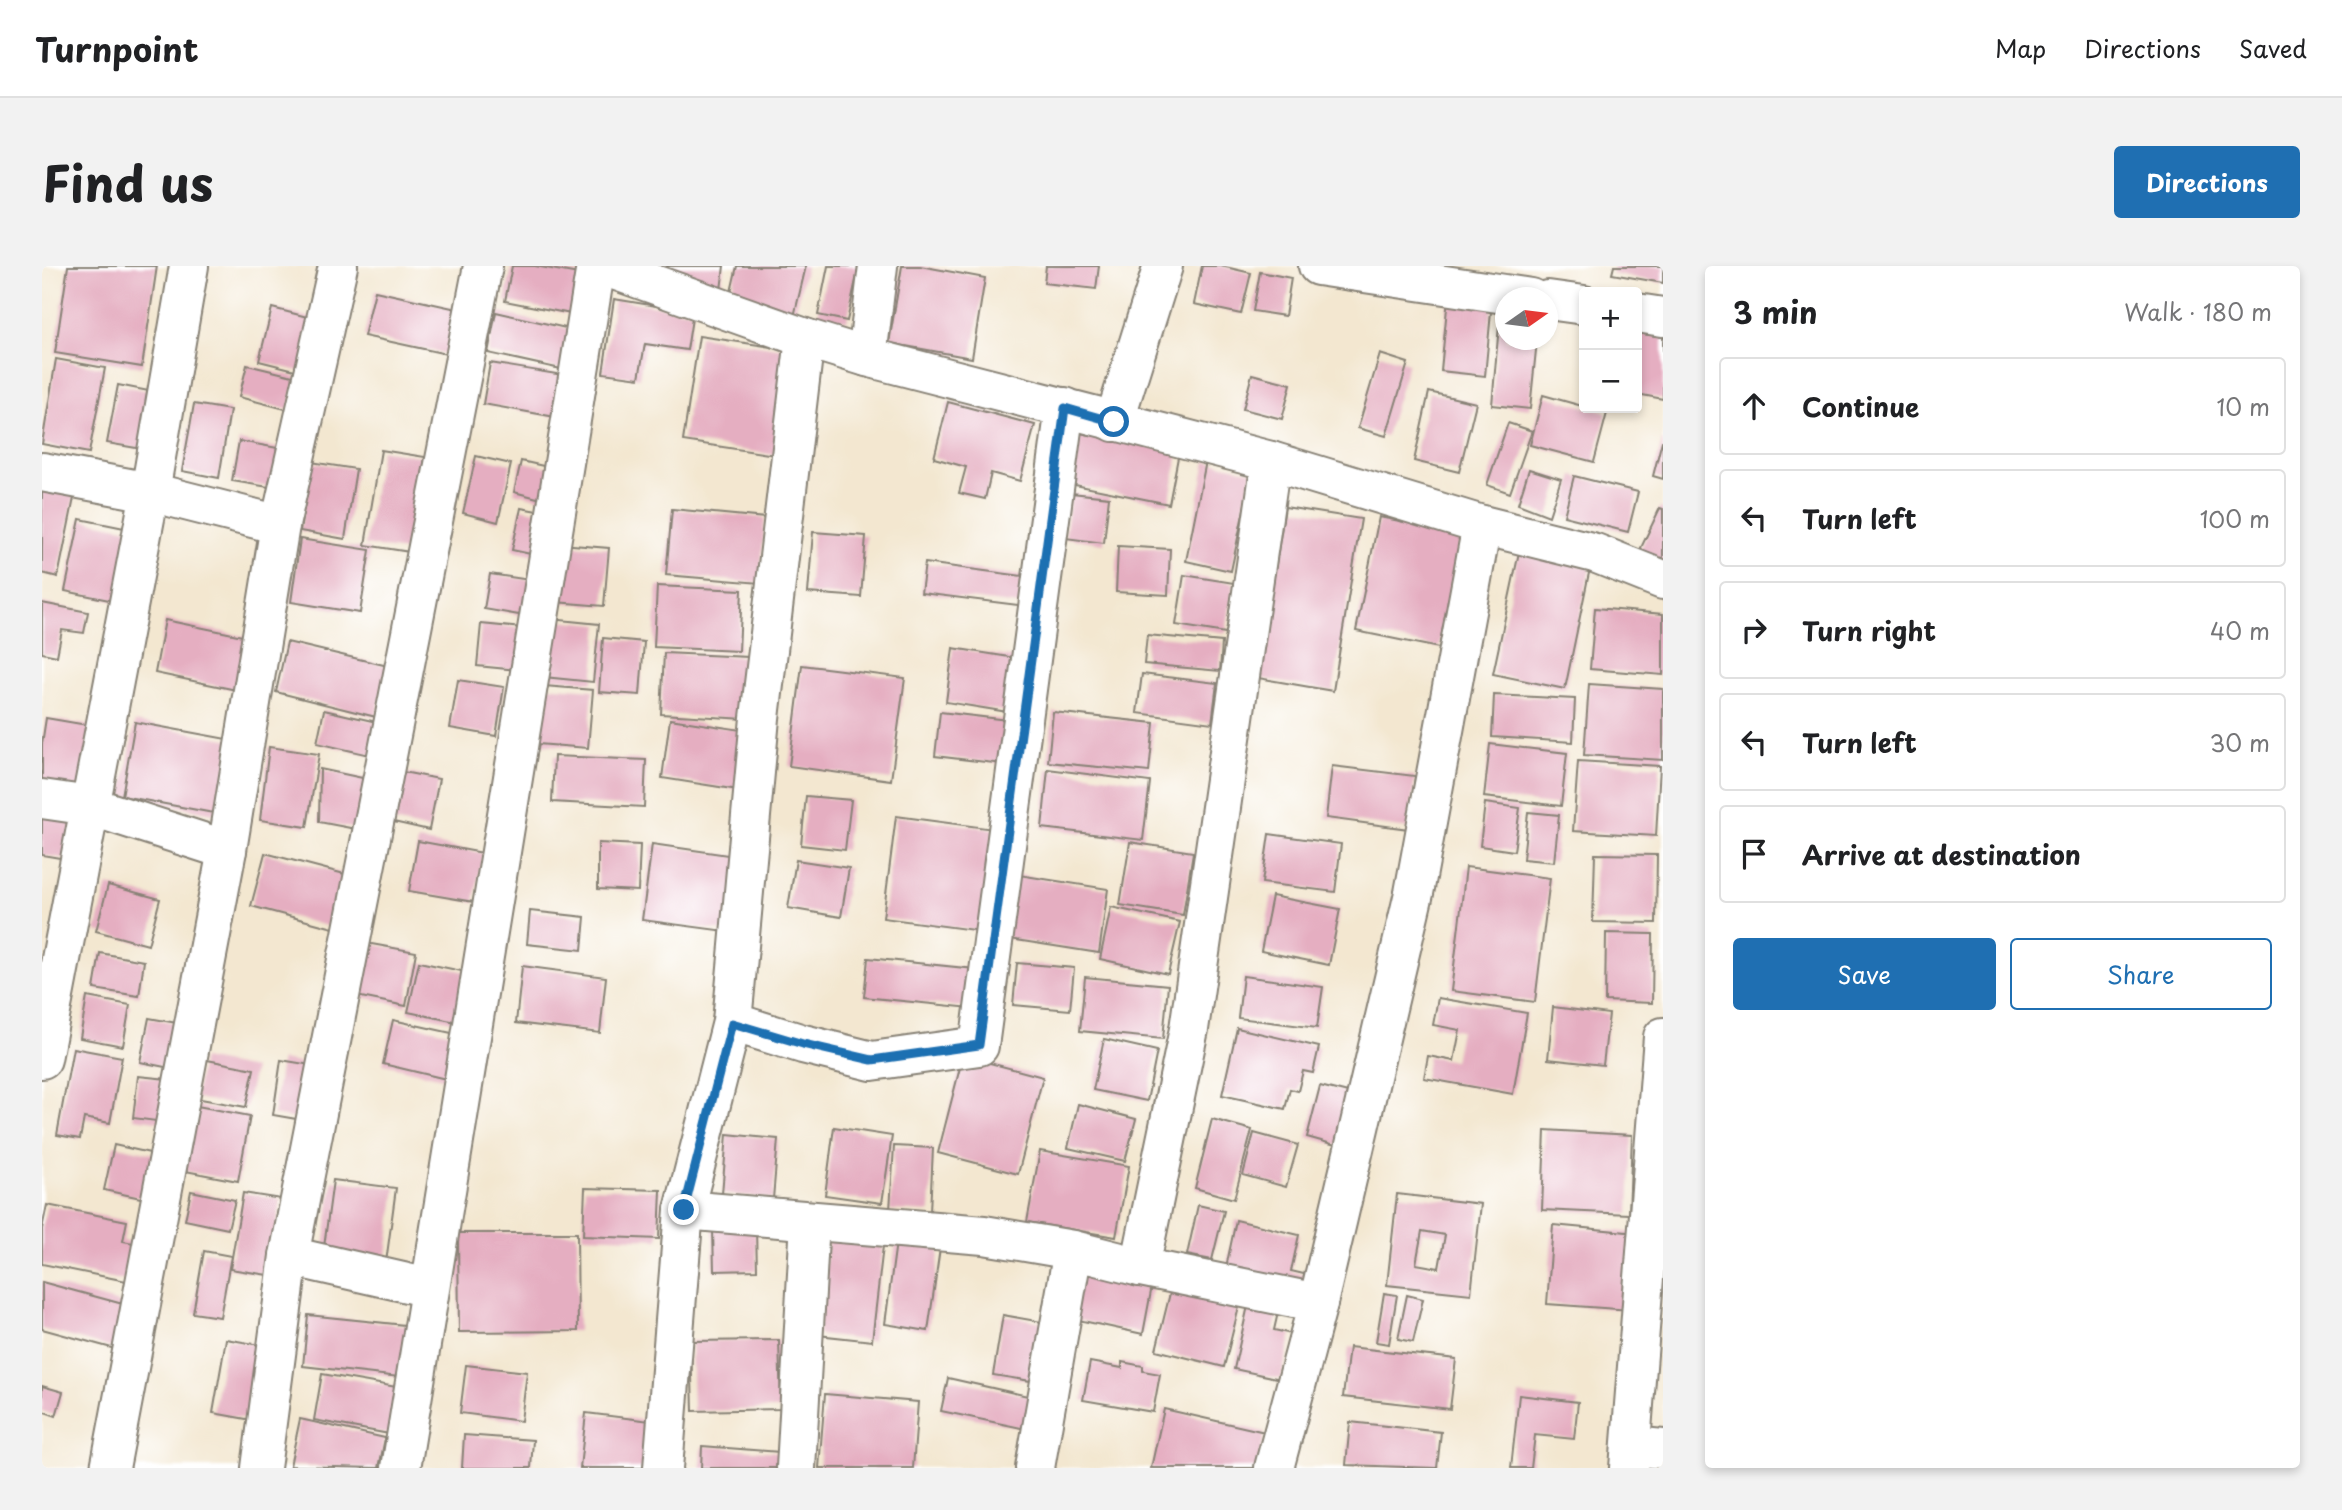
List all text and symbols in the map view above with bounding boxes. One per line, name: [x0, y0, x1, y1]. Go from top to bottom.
text: Turnpoint: [35, 23, 199, 73]
text: Map: [1995, 30, 2046, 66]
text: Directions: [2084, 30, 2201, 66]
text: Saved: [2239, 30, 2307, 66]
text: Find us: [42, 145, 213, 219]
button: Directions: [2114, 146, 2300, 218]
north arrow: [1495, 287, 1558, 350]
map controls: [1579, 287, 1642, 413]
button: +: [1579, 287, 1642, 350]
text: 3 min: [1733, 289, 1818, 334]
text: Walk · 180 m: [2124, 294, 2272, 329]
button: −: [1579, 350, 1642, 413]
icon: ahead: [1735, 387, 1773, 425]
text: Continue: [1802, 387, 1919, 426]
text: 10 m: [2216, 389, 2270, 424]
route start: [1098, 406, 1129, 437]
icon: left: [1735, 499, 1773, 537]
text: Turn left: [1802, 499, 1917, 538]
text: 100 m: [2200, 501, 2270, 536]
icon: right: [1735, 611, 1773, 649]
text: Turn right: [1802, 611, 1936, 650]
text: 40 m: [2210, 613, 2270, 648]
icon: left: [1735, 723, 1773, 761]
text: Turn left: [1802, 723, 1917, 762]
text: 30 m: [2209, 725, 2270, 760]
icon: arrive: [1735, 835, 1773, 873]
text: Arrive at destination: [1802, 835, 2081, 874]
button: Save: [1733, 938, 1996, 1010]
button: Share: [2010, 938, 2272, 1010]
route end: [668, 1194, 699, 1225]

